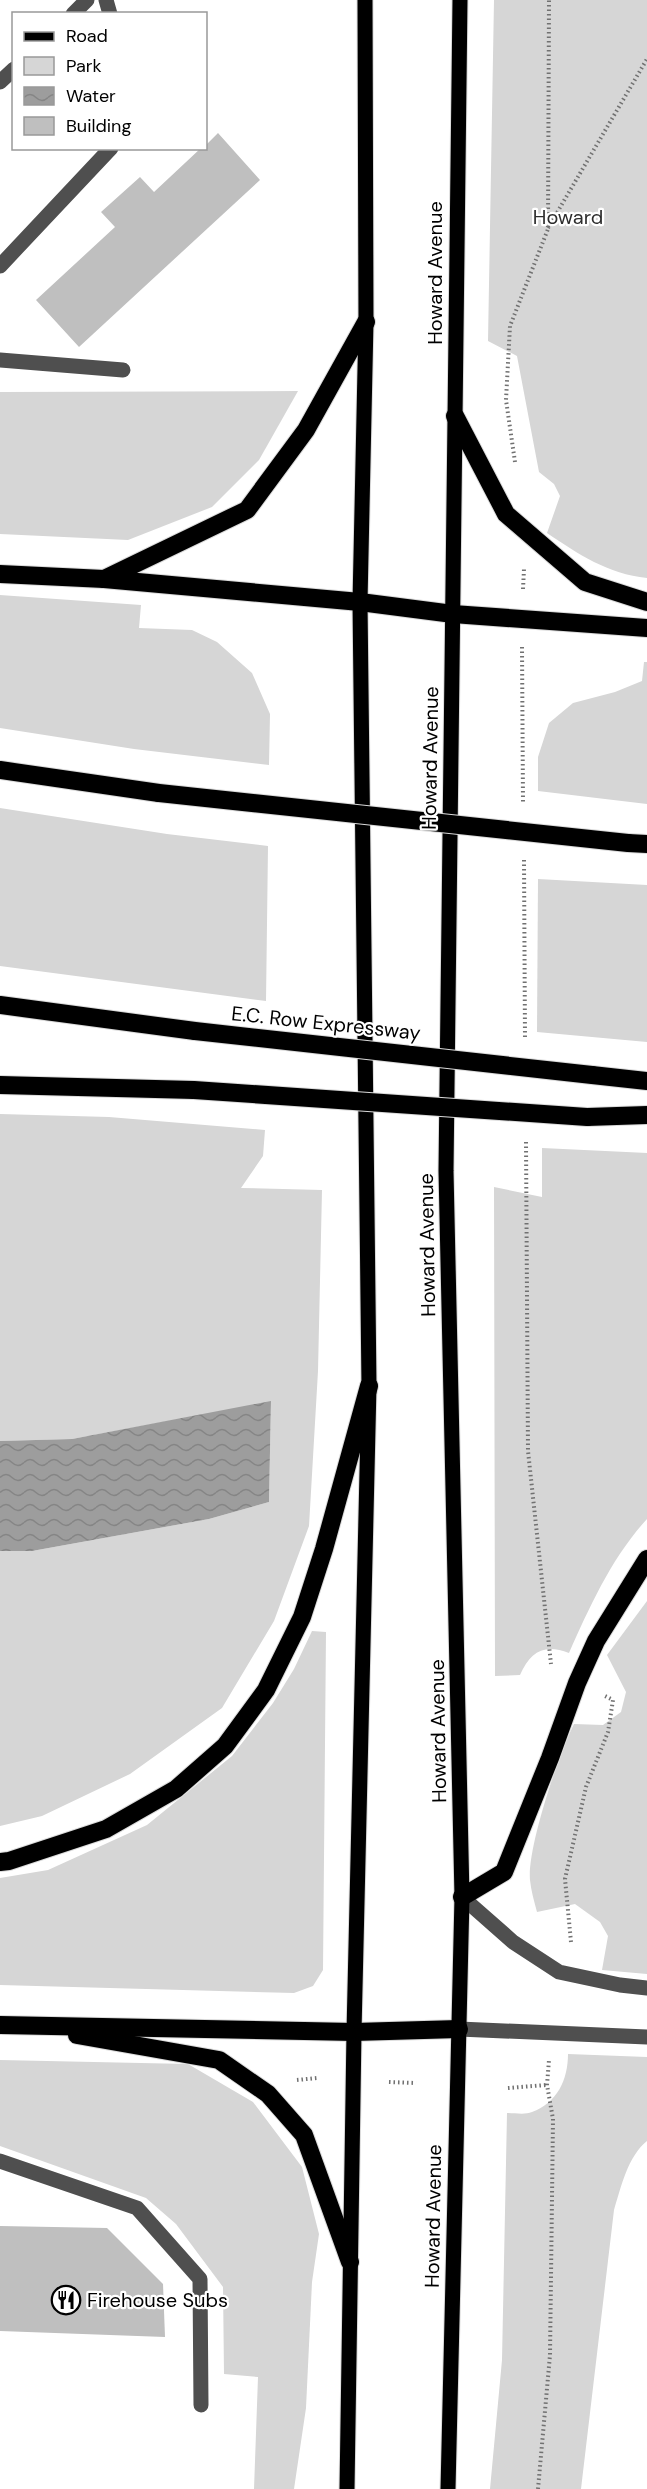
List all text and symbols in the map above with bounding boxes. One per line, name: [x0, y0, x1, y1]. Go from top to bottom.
legend: [12, 12, 207, 150]
text: Road: [66, 24, 108, 48]
text: Park: [66, 54, 102, 78]
text: Water: [66, 84, 116, 108]
text: Building: [66, 114, 131, 138]
street label: Howard Avenue: [422, 201, 448, 345]
park label: Howard: [533, 204, 603, 230]
street label: Howard Avenue: [416, 686, 444, 830]
street label: E.C. Row Expressway: [230, 1000, 422, 1046]
street label: Howard Avenue: [413, 1173, 441, 1317]
street label: Howard Avenue: [424, 1659, 452, 1803]
street label: Howard Avenue: [419, 2144, 447, 2288]
restaurant icon: Firehouse Subs: [50, 2284, 82, 2316]
place label: Firehouse Subs: [87, 2287, 228, 2313]

